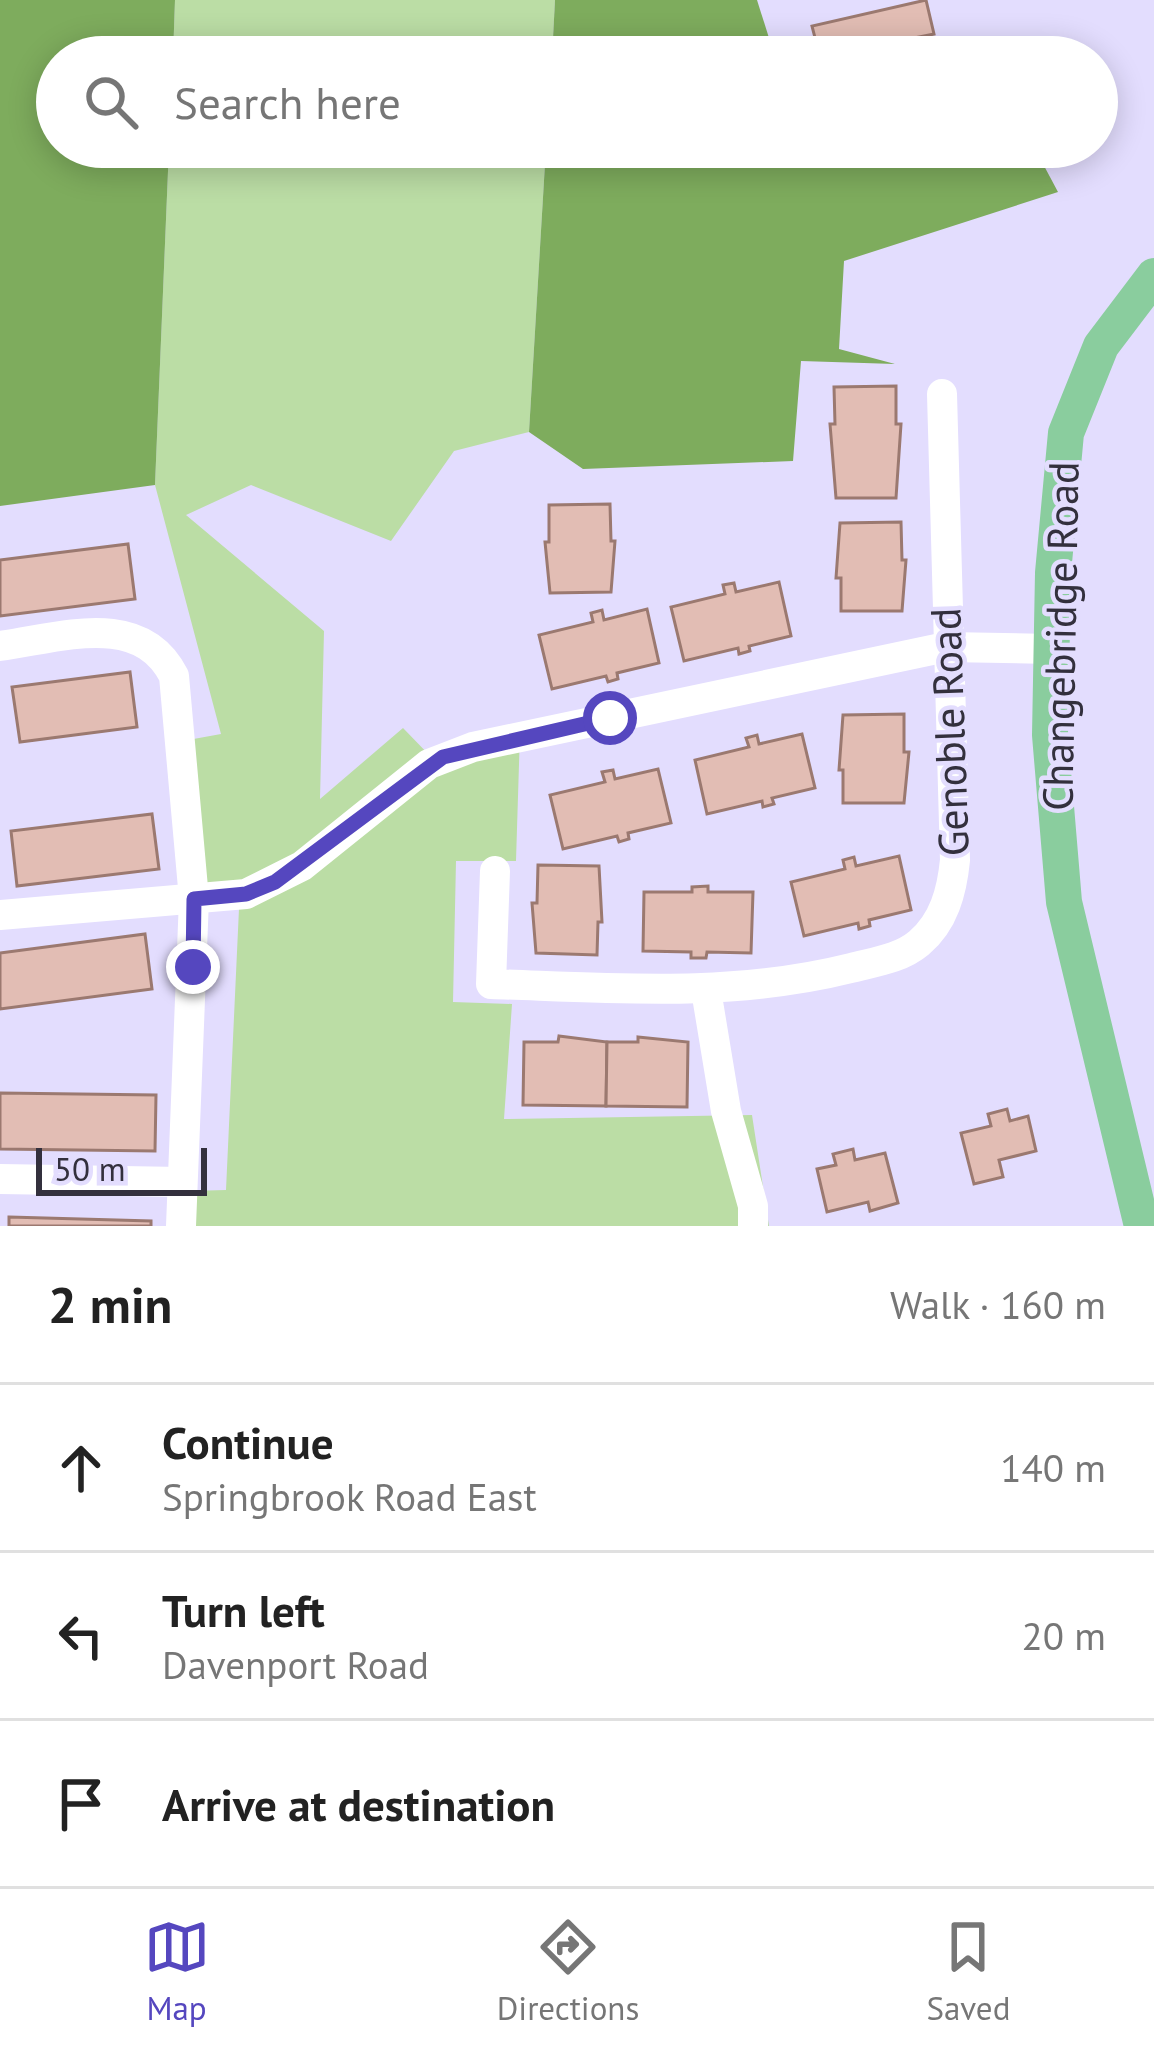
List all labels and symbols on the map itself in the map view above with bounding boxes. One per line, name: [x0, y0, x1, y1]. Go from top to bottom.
street label: Changebridge Road: [1029, 461, 1091, 811]
street label: Genoble Road: [917, 607, 981, 857]
route start: [583, 691, 637, 745]
route end: [166, 940, 220, 994]
scale bar: [36, 1142, 207, 1195]

